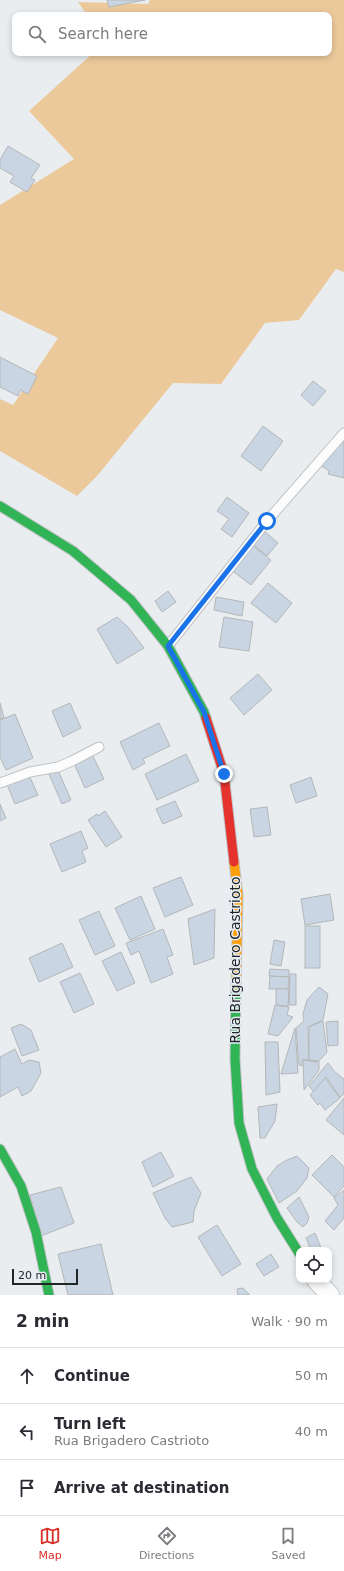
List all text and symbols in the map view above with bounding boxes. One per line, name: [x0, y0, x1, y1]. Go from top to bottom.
search box: [12, 12, 332, 56]
icon: search: [26, 23, 48, 45]
text: Search here: [58, 25, 148, 43]
route start: [258, 512, 276, 530]
route end: [215, 765, 233, 783]
street label: Rua Brigadero Castrioto: [227, 876, 243, 1044]
map controls: [296, 1247, 332, 1283]
button: locate: [296, 1247, 332, 1283]
scale bar: [12, 1267, 78, 1286]
text: 20 m: [18, 1269, 46, 1282]
text: 2 min: [16, 1311, 69, 1331]
text: Walk · 90 m: [251, 1314, 328, 1329]
icon: ahead: [16, 1365, 38, 1387]
text: Continue: [54, 1367, 130, 1385]
text: 50 m: [295, 1368, 328, 1383]
text: Turn left: [54, 1415, 126, 1433]
icon: left: [16, 1421, 38, 1443]
text: 40 m: [295, 1424, 328, 1439]
text: Rua Brigadero Castrioto: [54, 1433, 209, 1448]
icon: arrive: [16, 1477, 38, 1499]
text: Arrive at destination: [54, 1479, 229, 1497]
tab: Map: [39, 1525, 62, 1562]
tab: Directions: [139, 1525, 194, 1562]
tab: Saved: [271, 1525, 305, 1562]

